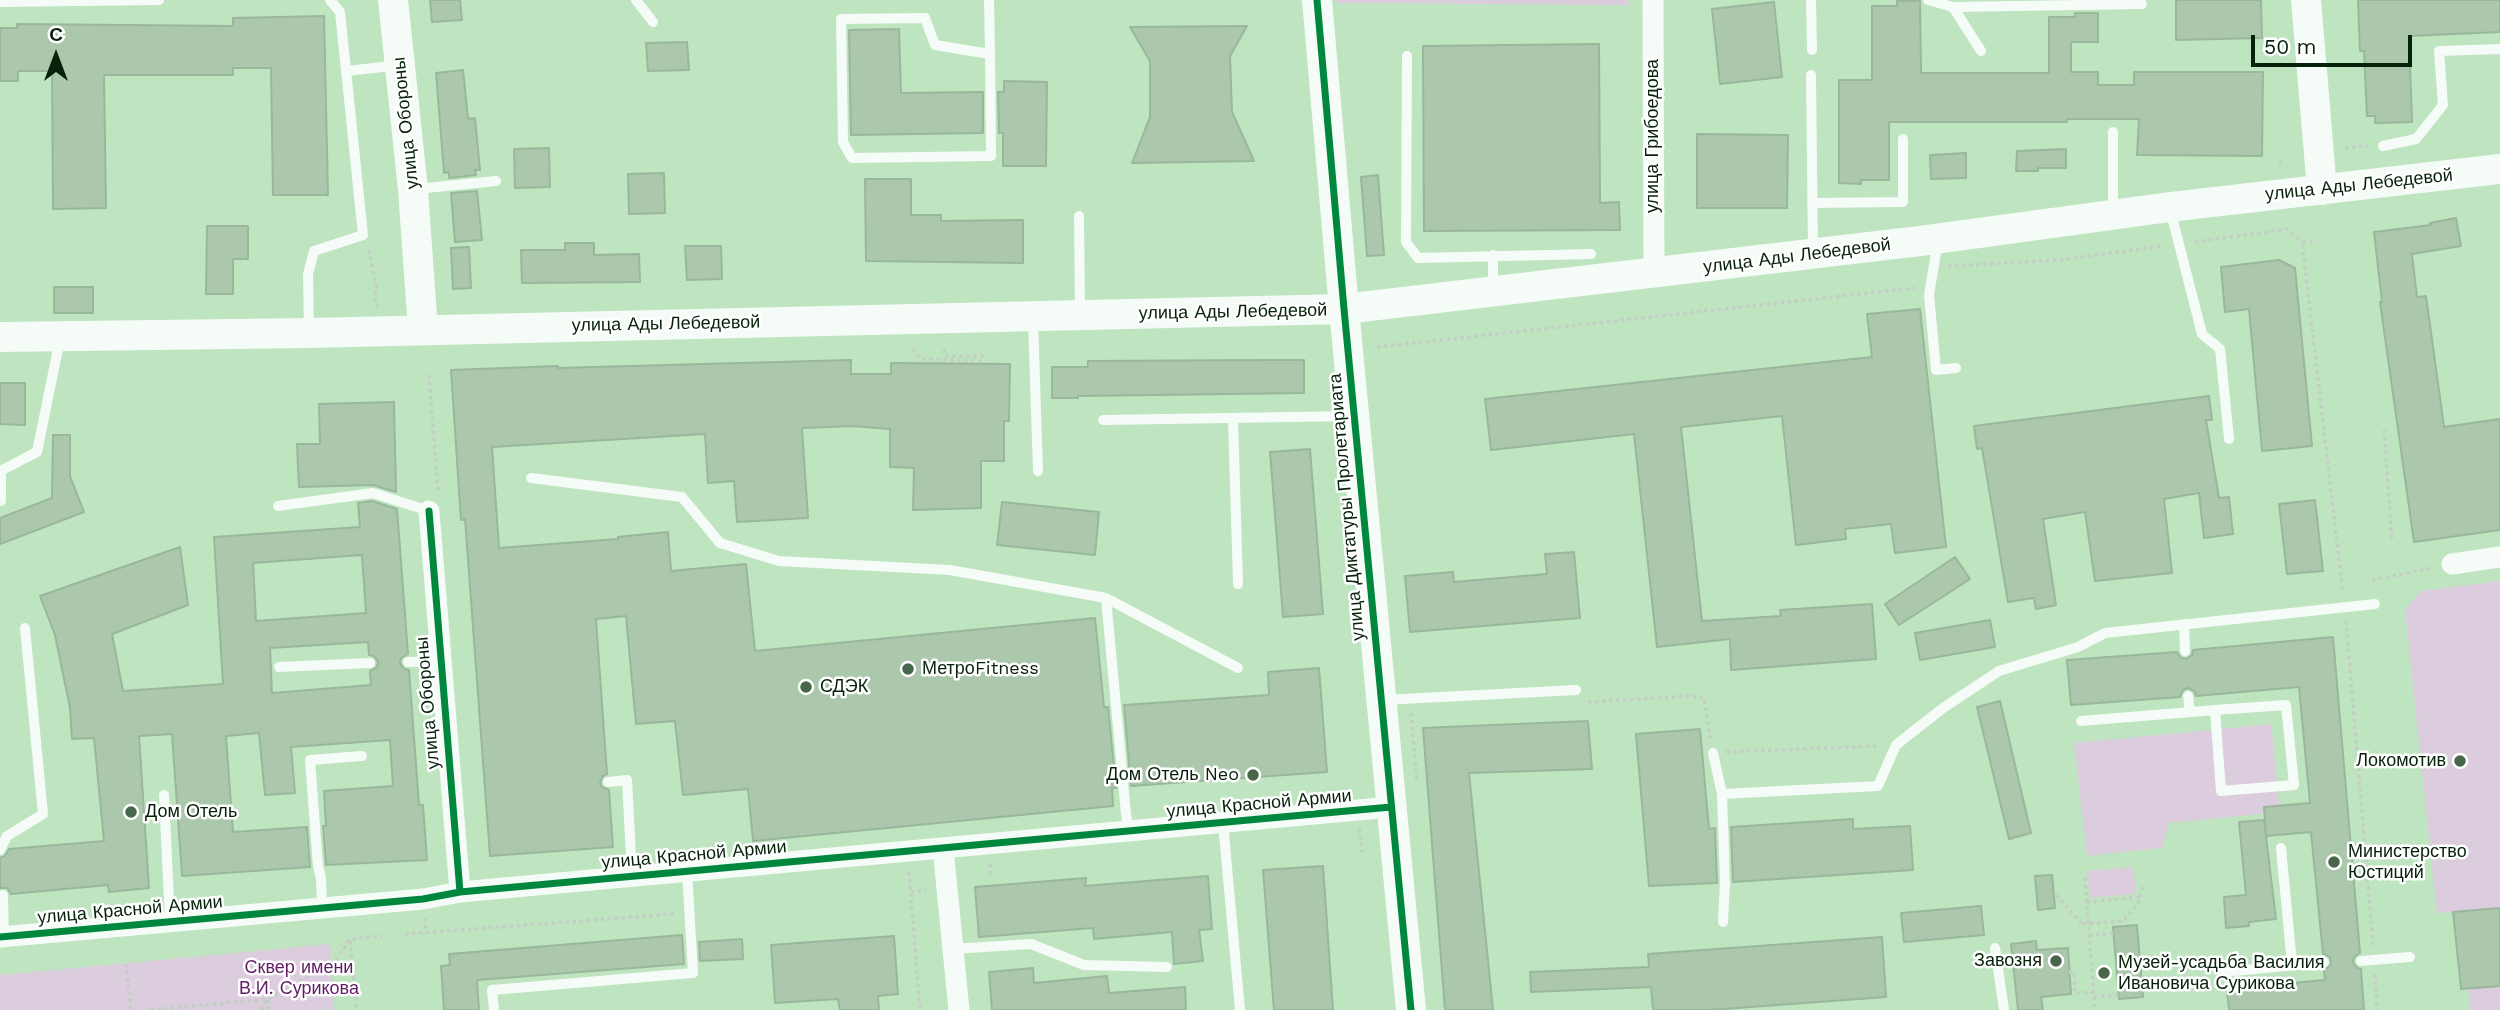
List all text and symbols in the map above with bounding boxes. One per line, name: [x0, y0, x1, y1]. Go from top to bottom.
north arrow: [21, 21, 91, 91]
scale bar: [2255, 21, 2416, 65]
text: С: [49, 23, 63, 46]
text: 50 m: [2264, 34, 2316, 59]
street label: улица Обороны: [388, 56, 424, 190]
street label: улица Грибоедова: [1642, 59, 1664, 213]
street label: улица Ады Лебедевой: [2264, 164, 2454, 206]
street label: улица Ады Лебедевой: [1702, 234, 1892, 278]
street label: улица Ады Лебедевой: [1139, 300, 1327, 324]
street label: улица Ады Лебедевой: [572, 312, 760, 336]
street label: улица Диктатуры Пролетариата: [1325, 372, 1369, 642]
street label: улица Обороны: [411, 636, 445, 770]
place label: МетроFitness: [922, 658, 1039, 680]
marker: МетроFitness: [900, 661, 916, 677]
place label: СДЭК: [820, 676, 868, 698]
marker: СДЭК: [798, 679, 814, 695]
place label: Локомотив: [2356, 750, 2446, 772]
marker: Локомотив: [2452, 753, 2468, 769]
place label: Дом Отель Neo: [1106, 764, 1239, 786]
marker: Дом Отель Neo: [1245, 767, 1261, 783]
street label: улица Красной Армии: [1166, 785, 1352, 823]
place label: Дом Отель: [145, 801, 237, 823]
marker: Дом Отель: [123, 804, 139, 820]
street label: улица Красной Армии: [601, 836, 787, 874]
place label: Министерство Юстиций: [2348, 841, 2467, 884]
marker: Министерство Юстиций: [2326, 854, 2342, 870]
street label: улица Красной Армии: [37, 891, 223, 929]
place label: Завозня: [1974, 950, 2042, 972]
place label: Музей-усадьба Василия Ивановича Сурикова: [2118, 952, 2325, 995]
marker: Завозня: [2048, 953, 2064, 969]
park label: Сквер имени В.И. Сурикова: [239, 957, 359, 1000]
marker: Музей-усадьба Василия Ивановича Сурикова: [2096, 965, 2112, 981]

